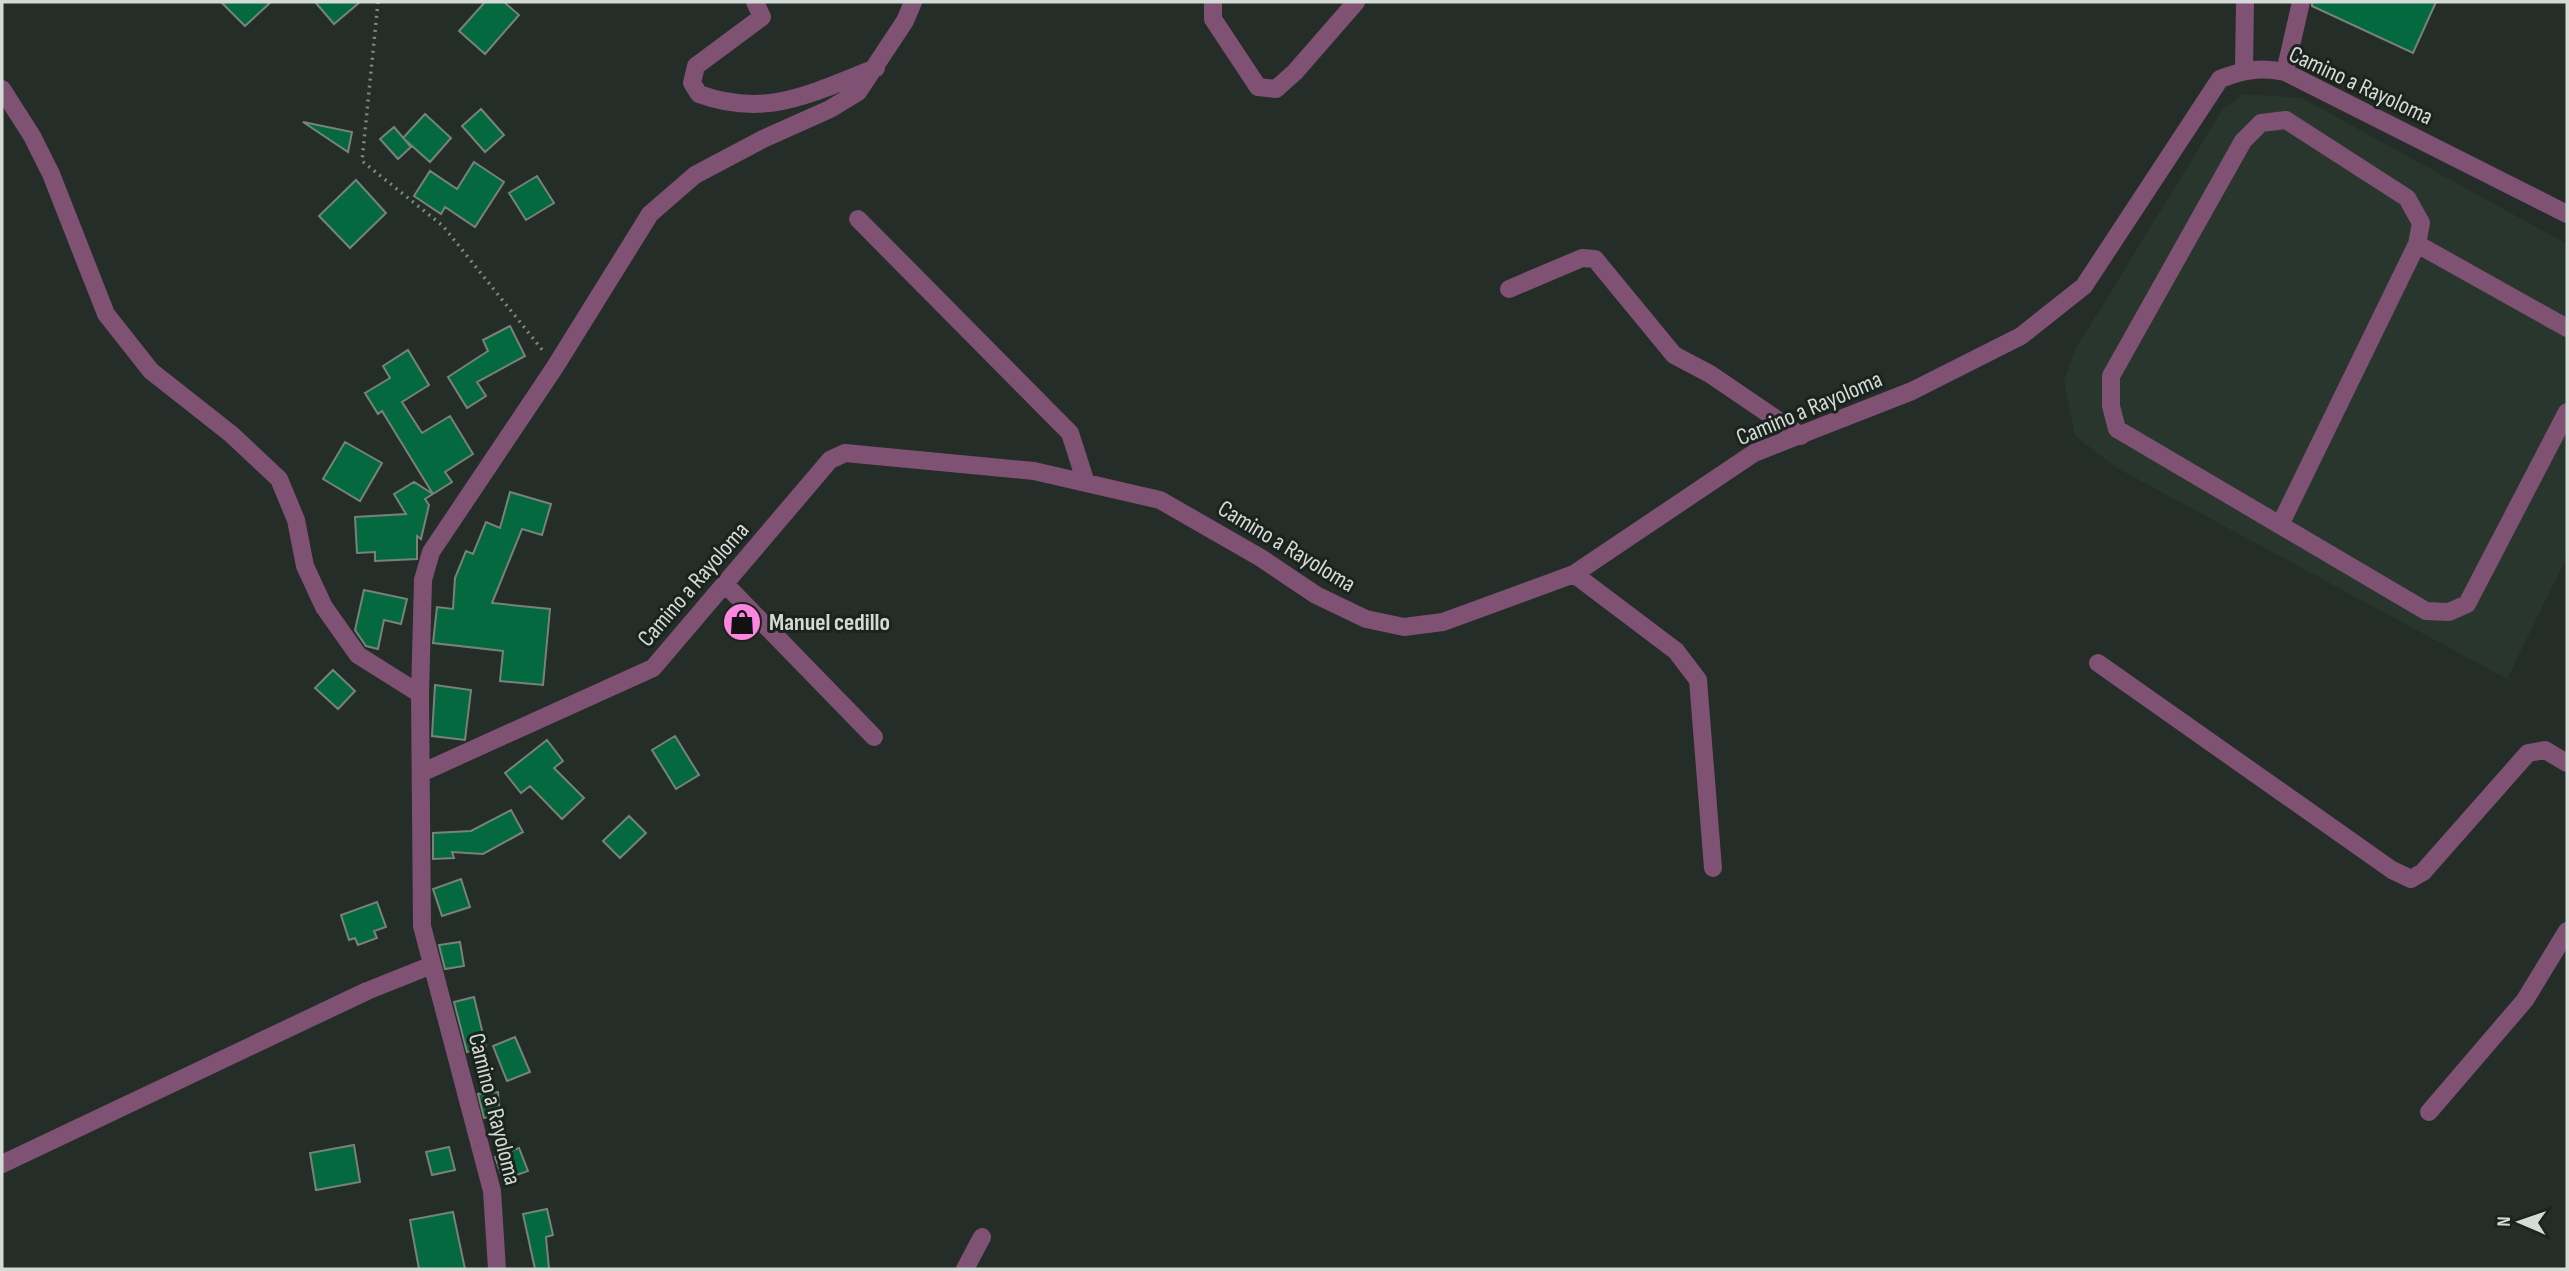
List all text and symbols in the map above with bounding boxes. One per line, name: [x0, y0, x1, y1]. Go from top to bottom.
street label: Camino a Rayoloma: [2284, 39, 2437, 131]
street label: Camino a Rayoloma: [1732, 365, 1886, 452]
street label: Camino a Rayoloma: [1213, 494, 1361, 599]
street label: Camino a Rayoloma: [631, 516, 755, 652]
shop icon: Manuel cedillo: [721, 601, 763, 643]
place label: Manuel cedillo: [769, 608, 890, 637]
street label: Camino a Rayoloma: [462, 1030, 527, 1188]
north arrow: [2485, 1187, 2555, 1257]
text: N: [2493, 1216, 2516, 1227]

